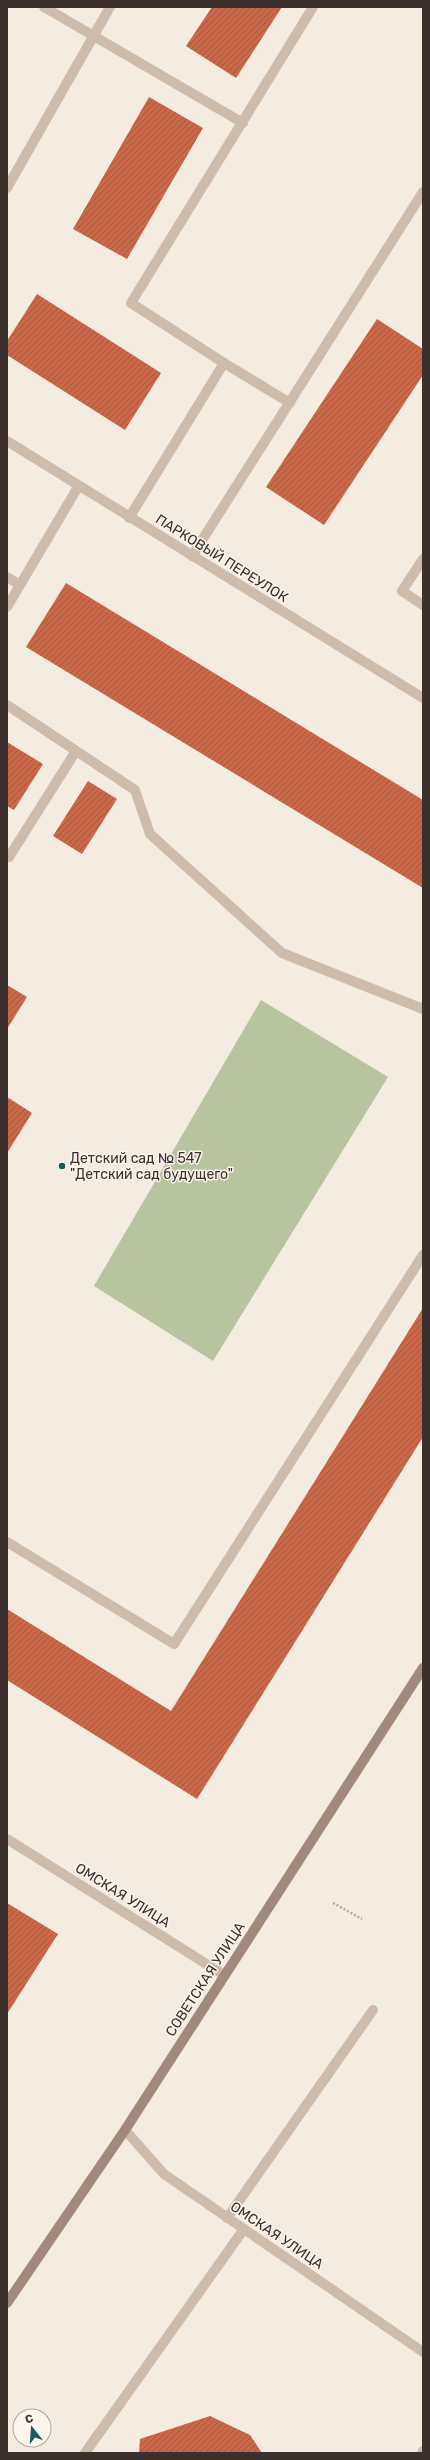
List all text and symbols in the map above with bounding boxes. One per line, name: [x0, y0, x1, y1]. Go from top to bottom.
street label: ПАРКОВЫЙ ПЕРЕУЛОК: [152, 510, 292, 606]
place label: Детский сад № 547 "Детский сад будущего": [70, 1150, 233, 1183]
marker: Детский сад № 547 "Детский сад будущего": [57, 1161, 67, 1171]
street label: ОМСКАЯ УЛИЦА: [72, 1859, 174, 1932]
street label: СОВЕТСКАЯ УЛИЦА: [162, 1918, 249, 2040]
street label: ОМСКАЯ УЛИЦА: [227, 2198, 327, 2273]
north arrow: [12, 2408, 52, 2448]
text: С: [24, 2411, 35, 2426]

